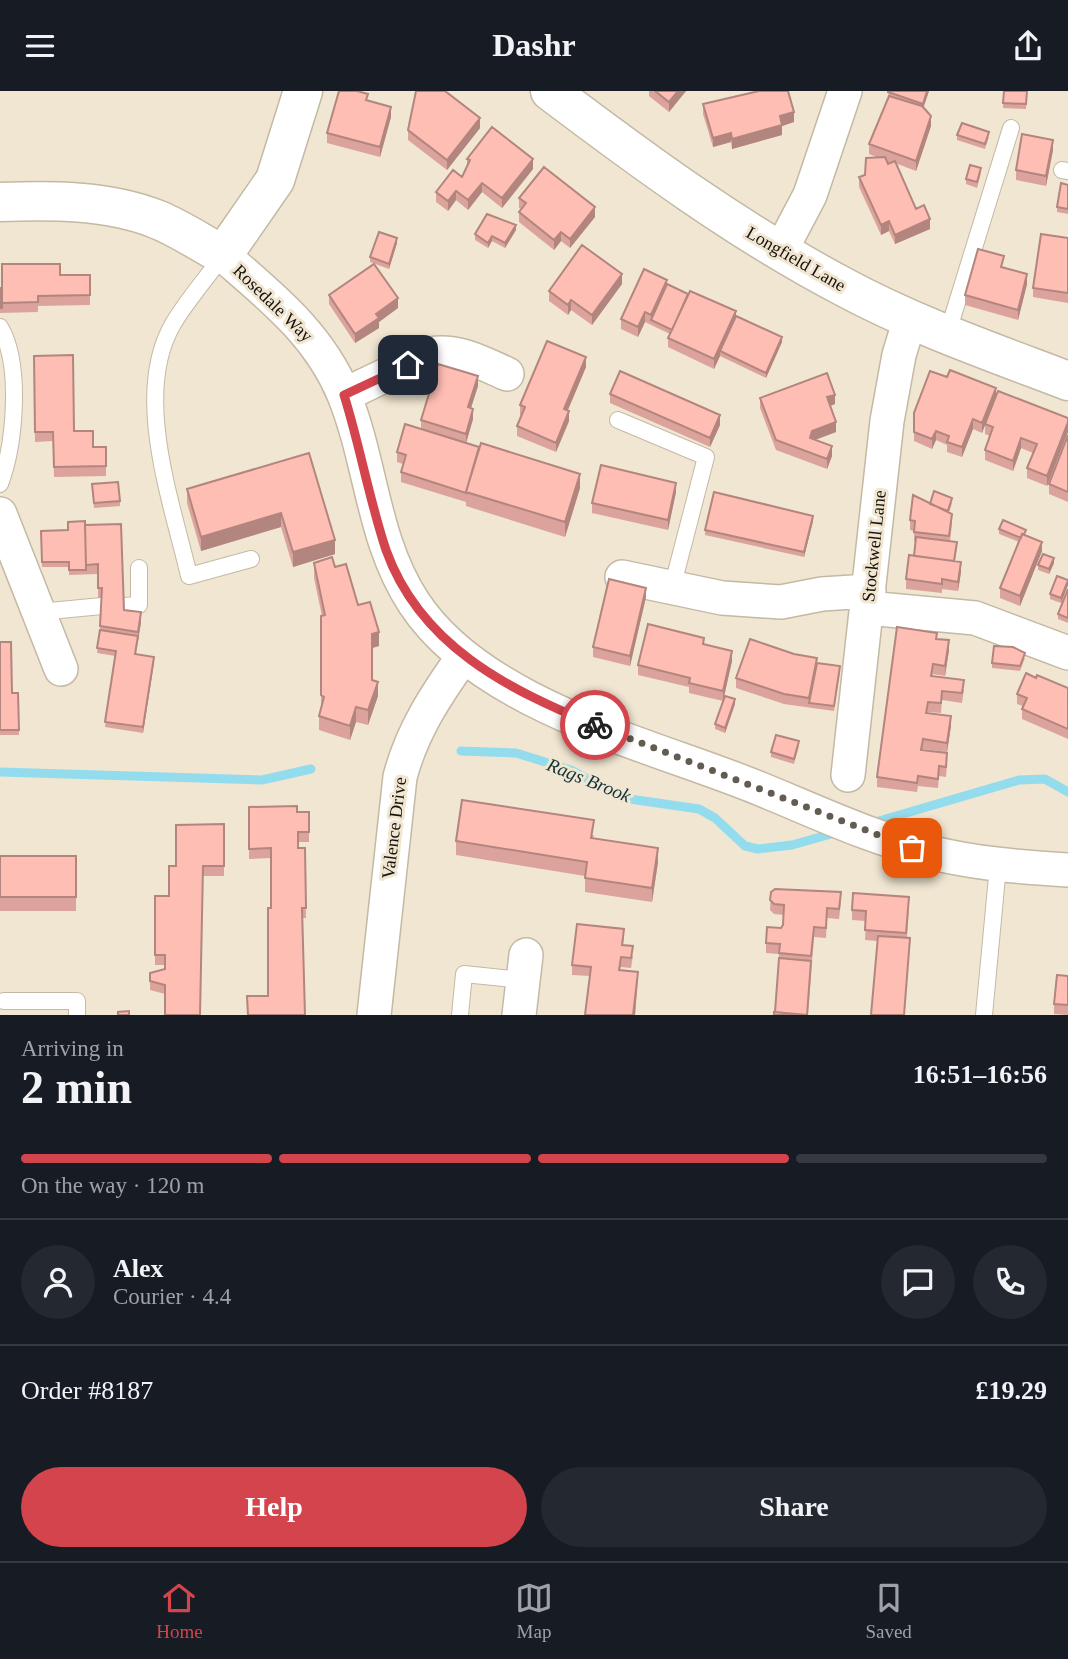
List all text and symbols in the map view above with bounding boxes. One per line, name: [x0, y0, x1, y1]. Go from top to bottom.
icon: menu: [21, 27, 59, 65]
text: Dashr: [492, 27, 576, 63]
icon: share: [1009, 27, 1047, 65]
street label: Longfield Lane: [743, 222, 849, 296]
street label: Rosedale Way: [229, 260, 317, 346]
pin: [378, 335, 438, 395]
icon: home: [389, 346, 427, 384]
street label: Stockwell Lane: [858, 489, 890, 603]
courier: [560, 690, 630, 760]
icon: bike: [576, 706, 614, 744]
water label: Rags Brook: [543, 753, 634, 807]
street label: Valence Drive: [378, 776, 410, 880]
pin: [882, 818, 942, 878]
icon: bag: [893, 829, 931, 867]
text: Arriving in: [21, 1036, 124, 1061]
text: 16:51–16:56: [913, 1060, 1047, 1089]
text: 2 min: [21, 1062, 132, 1113]
text: On the way · 120 m: [21, 1173, 204, 1198]
button: person: [21, 1245, 95, 1319]
button: chat: [881, 1245, 955, 1319]
button: phone: [973, 1245, 1047, 1319]
text: Alex: [113, 1254, 164, 1283]
text: Courier · 4.4: [113, 1284, 231, 1309]
text: Order #8187: [21, 1376, 153, 1405]
text: £19.29: [976, 1376, 1047, 1405]
button: Help: [21, 1467, 527, 1547]
button: Share: [541, 1467, 1047, 1547]
tab: Home: [156, 1579, 203, 1643]
tab: Map: [515, 1579, 553, 1643]
tab: Saved: [865, 1579, 912, 1643]

